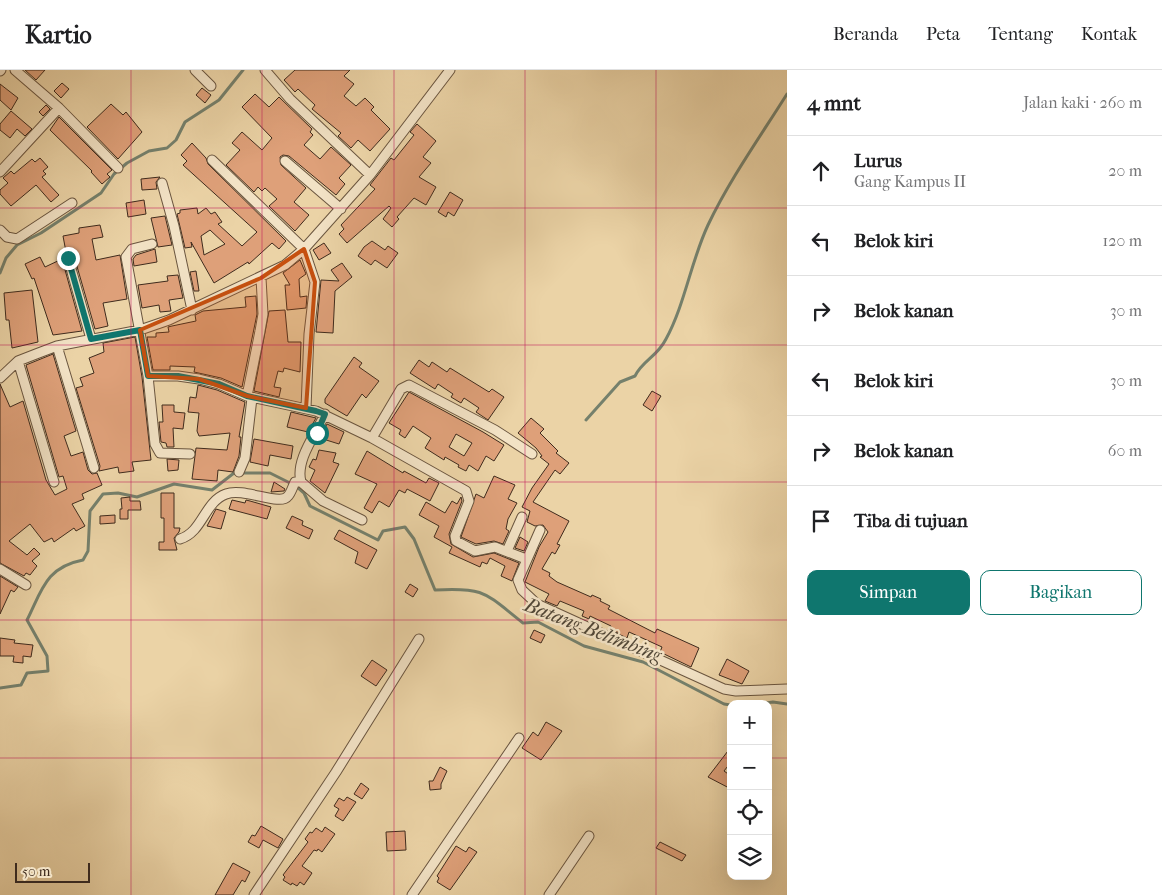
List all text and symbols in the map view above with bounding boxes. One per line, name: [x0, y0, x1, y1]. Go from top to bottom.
text: Kartio: [25, 21, 92, 49]
text: Beranda: [833, 24, 898, 45]
text: Peta: [926, 24, 960, 45]
text: Tentang: [988, 24, 1053, 45]
text: Kontak: [1081, 24, 1137, 45]
text: 4 mnt: [807, 91, 861, 115]
text: Jalan kaki · 260 m: [1023, 93, 1142, 112]
text: Lurus: [854, 150, 902, 172]
icon: ahead: [807, 157, 835, 185]
text: 20 m: [1108, 161, 1142, 180]
text: Gang Kampus II: [854, 172, 966, 191]
icon: left: [807, 227, 835, 255]
text: Belok kiri: [854, 230, 933, 252]
text: 120 m: [1103, 231, 1142, 250]
route end: [57, 247, 80, 270]
icon: right: [807, 297, 835, 325]
text: Belok kanan: [854, 300, 954, 322]
text: 30 m: [1110, 301, 1142, 320]
icon: left: [807, 367, 835, 395]
text: Belok kiri: [854, 370, 933, 392]
text: 30 m: [1110, 371, 1142, 390]
route start: [306, 422, 329, 445]
icon: right: [807, 437, 835, 465]
text: Belok kanan: [854, 440, 954, 462]
text: 60 m: [1108, 441, 1142, 460]
icon: arrive: [807, 507, 835, 535]
text: Tiba di tujuan: [854, 510, 968, 532]
button: Simpan: [807, 570, 970, 615]
button: Bagikan: [980, 570, 1142, 615]
water label: Batang Belimbing: [520, 593, 666, 667]
map controls: [727, 700, 772, 880]
button: +: [727, 700, 772, 745]
button: −: [727, 745, 772, 790]
button: locate: [727, 790, 772, 835]
button: layers: [727, 835, 772, 880]
scale bar: [15, 860, 90, 883]
text: 50 m: [22, 863, 50, 880]

